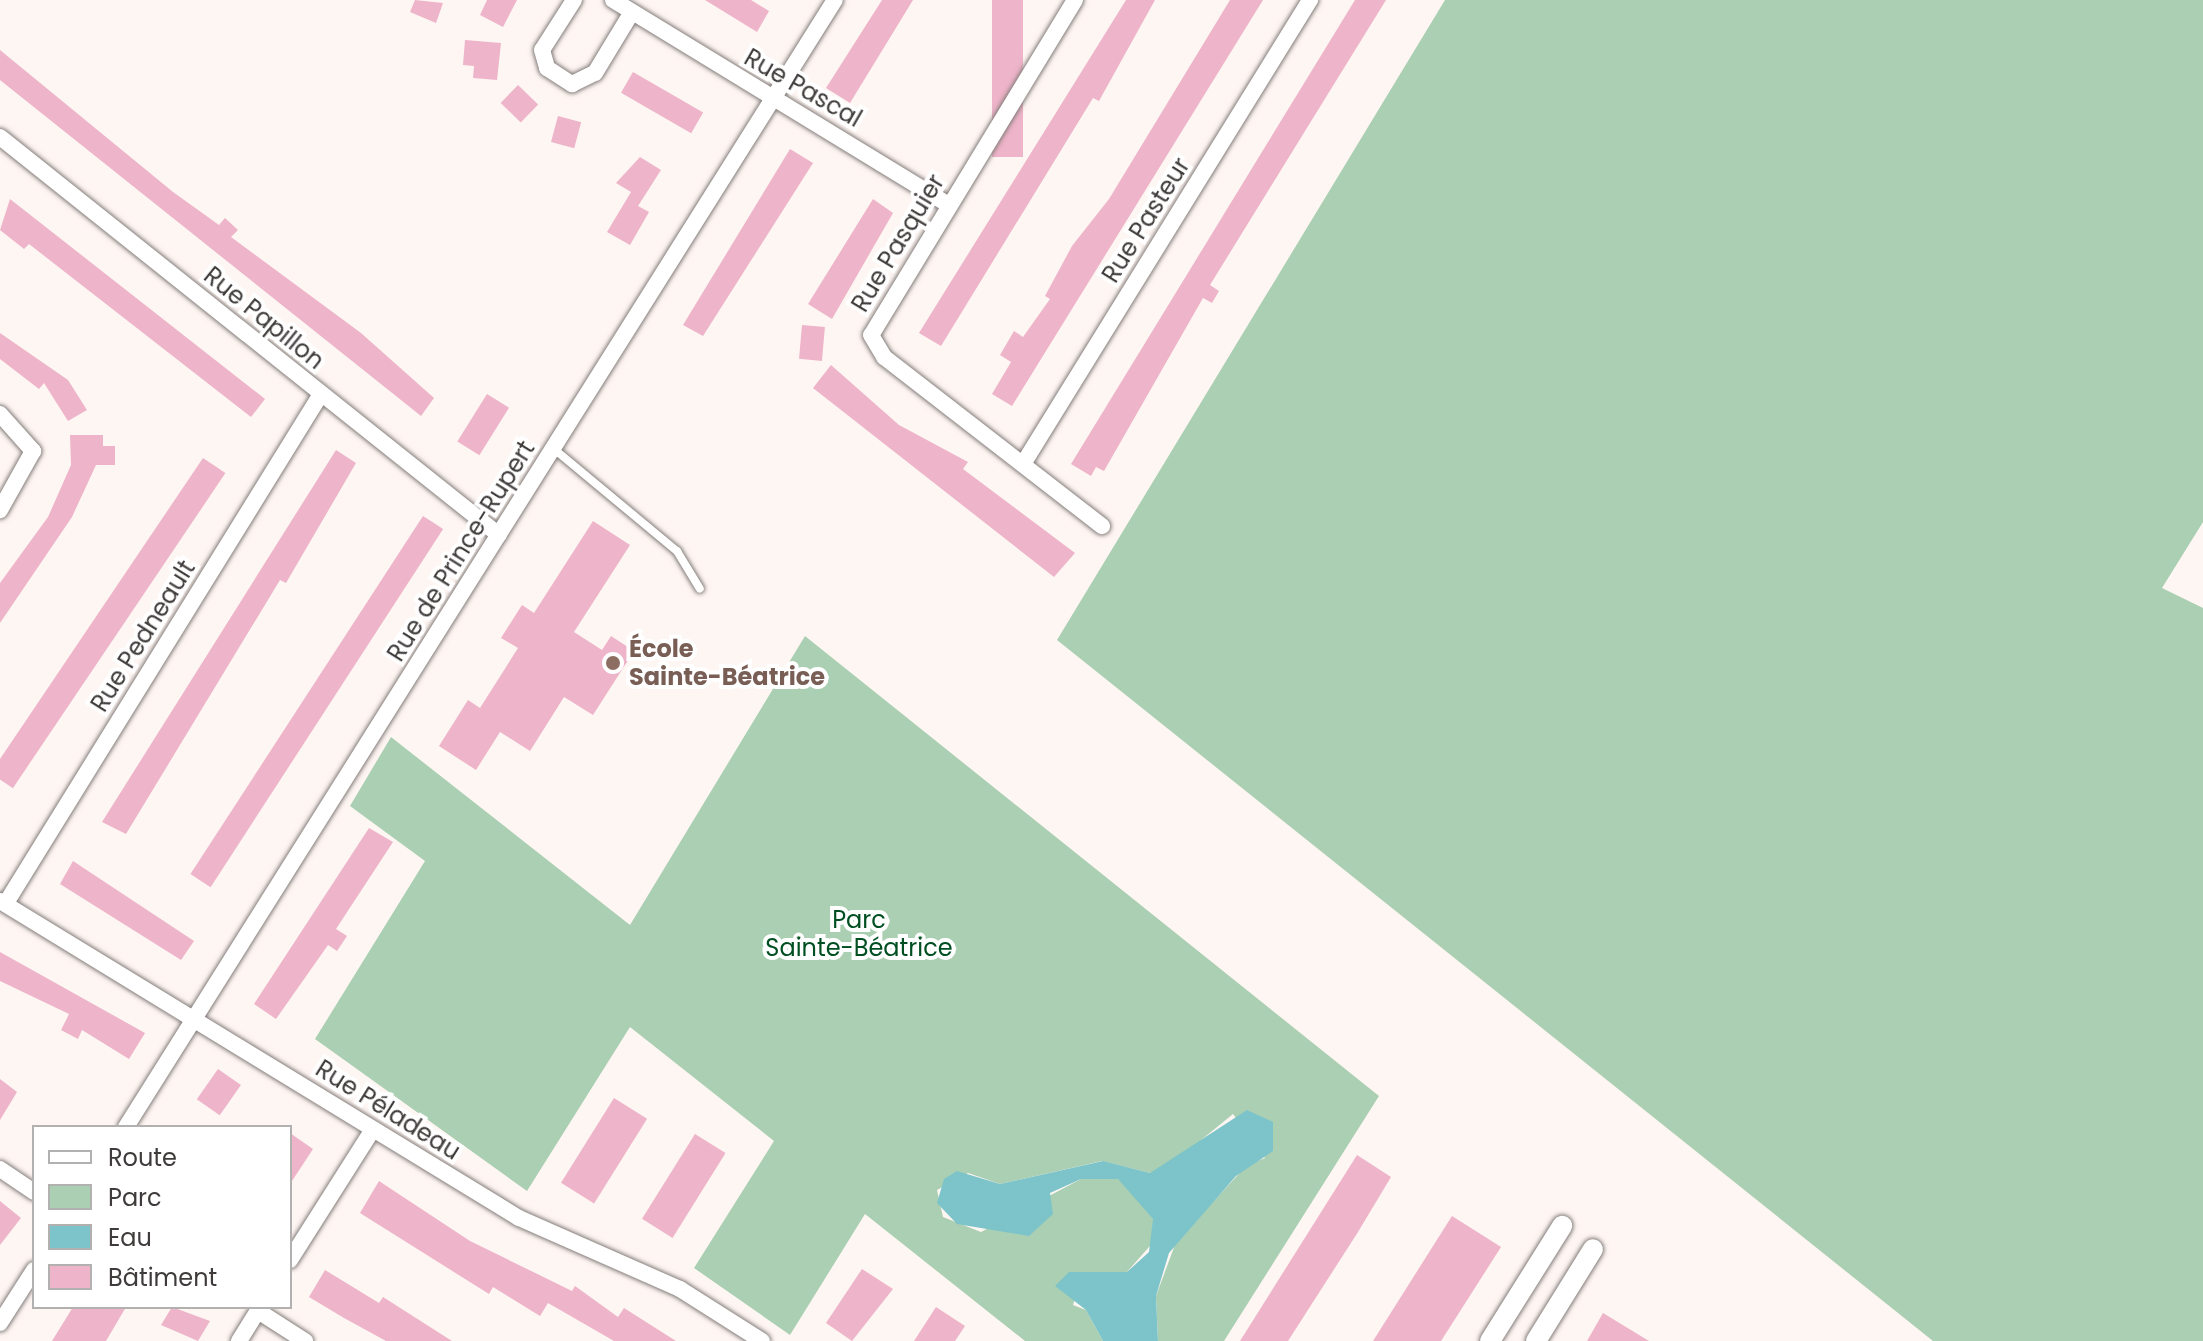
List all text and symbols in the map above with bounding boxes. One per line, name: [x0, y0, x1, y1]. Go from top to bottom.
street label: Rue Pascal: [739, 43, 867, 133]
street label: Rue Pasteur: [1096, 152, 1196, 288]
street label: Rue Pasquier: [846, 169, 950, 317]
street label: Rue Papillon: [198, 261, 330, 375]
street label: Rue de Prince-Rupert: [381, 436, 541, 666]
street label: Rue Pedneault: [85, 555, 201, 717]
place label: École Sainte-Béatrice: [629, 635, 825, 691]
marker: École Sainte-Béatrice: [604, 654, 622, 672]
park label: Parc Sainte-Béatrice: [765, 906, 953, 962]
street label: Rue Péladeau: [310, 1054, 466, 1166]
legend: [32, 1125, 292, 1309]
text: Route: [108, 1141, 177, 1174]
text: Parc: [108, 1181, 162, 1214]
text: Eau: [108, 1221, 152, 1254]
text: Bâtiment: [108, 1261, 217, 1294]

